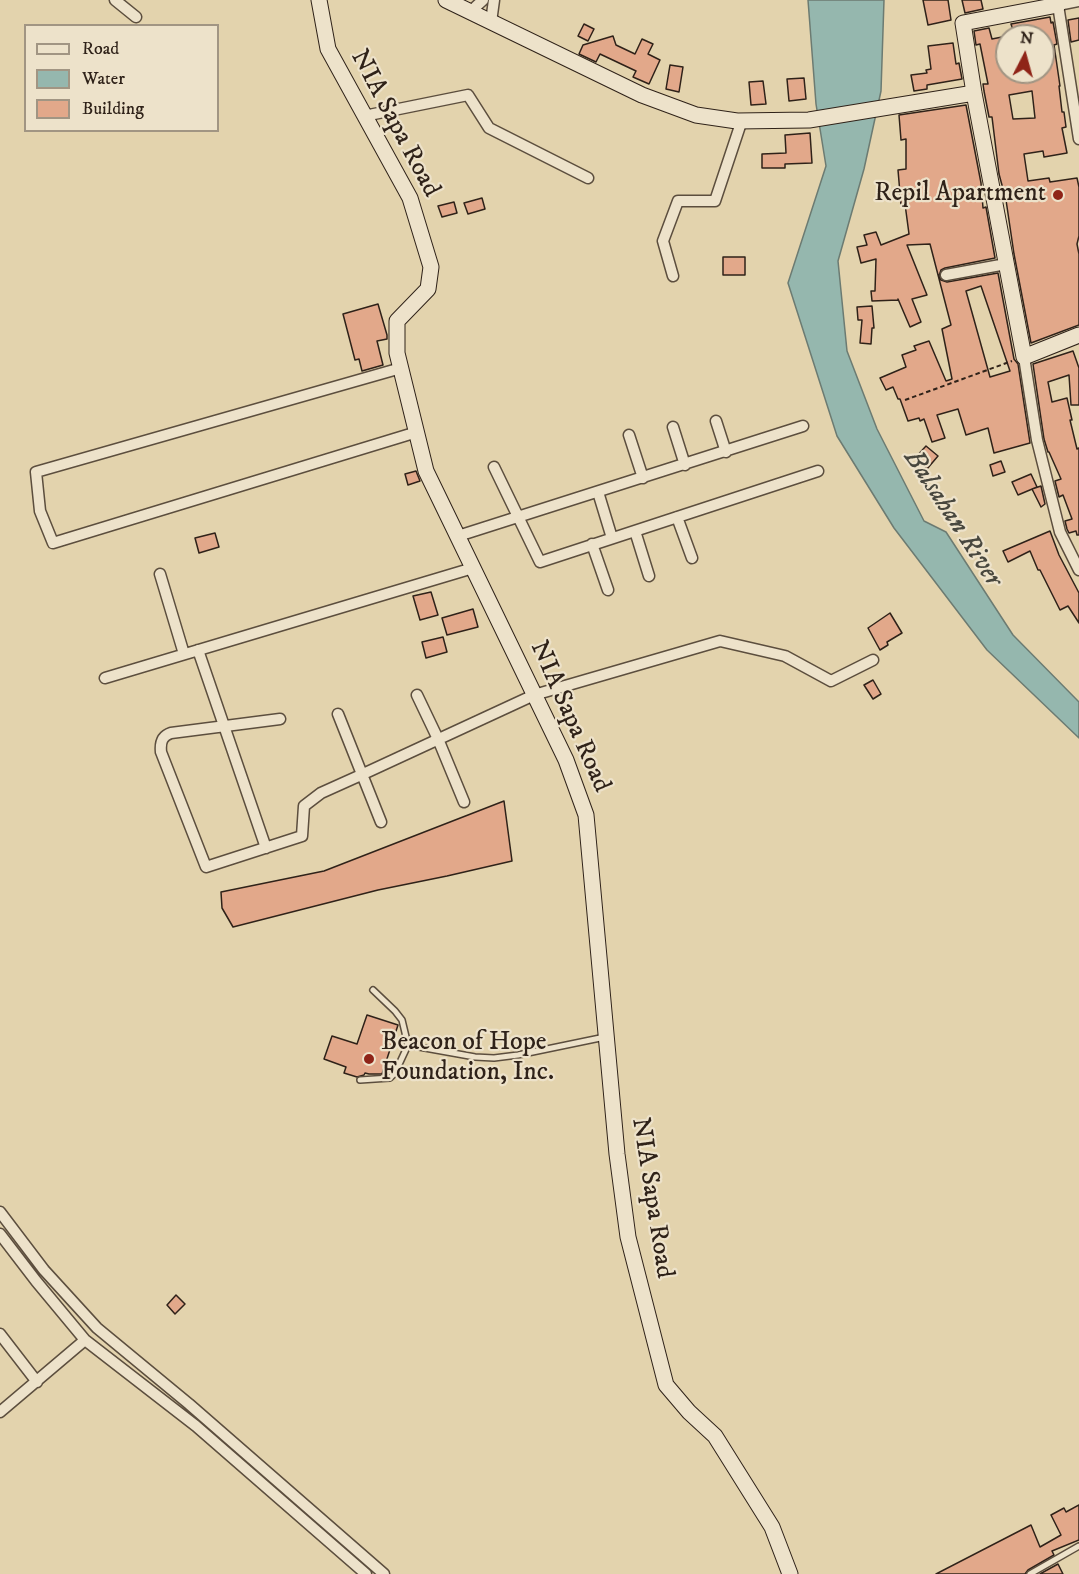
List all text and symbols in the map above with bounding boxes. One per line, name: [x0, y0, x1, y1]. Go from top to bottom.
legend: [24, 24, 219, 132]
north arrow: [995, 24, 1055, 84]
text: N: [1019, 27, 1034, 49]
text: Road: [82, 38, 119, 60]
street label: NIA Sapa Road: [342, 45, 446, 203]
text: Water: [82, 68, 125, 90]
text: Building: [82, 98, 144, 120]
place label: Repil Apartment: [874, 179, 1046, 211]
marker: Repil Apartment: [1051, 188, 1065, 202]
water label: Balsahan River: [896, 444, 1008, 594]
street label: NIA Sapa Road: [522, 636, 616, 798]
place label: Beacon of Hope Foundation, Inc.: [381, 1028, 554, 1090]
marker: Beacon of Hope Foundation, Inc.: [362, 1052, 376, 1066]
street label: NIA Sapa Road: [623, 1115, 679, 1281]

